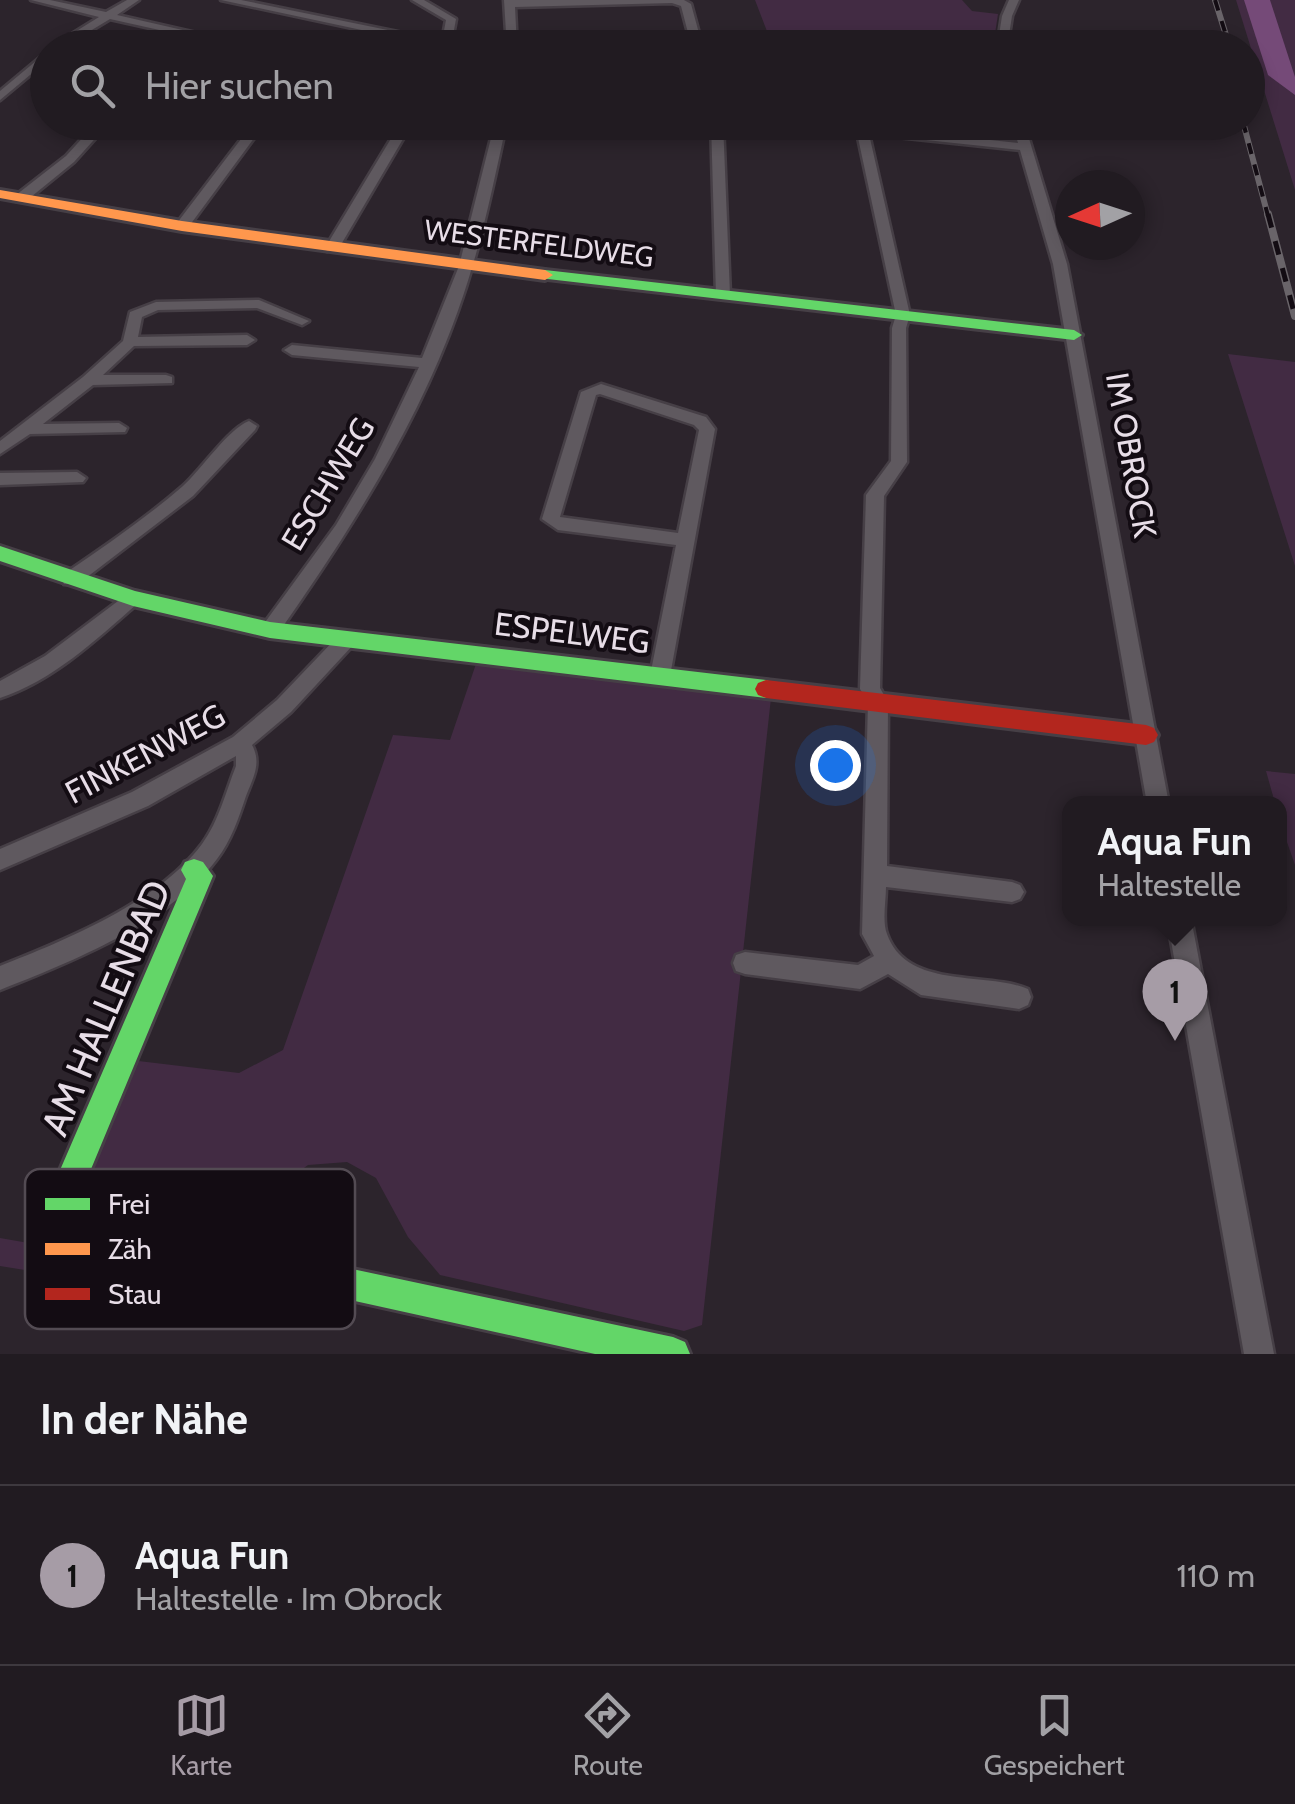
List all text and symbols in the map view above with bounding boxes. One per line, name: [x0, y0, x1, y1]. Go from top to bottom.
search box: [30, 30, 1265, 140]
icon: search: [65, 58, 120, 113]
text: Hier suchen: [145, 62, 334, 109]
north arrow: [1055, 170, 1145, 260]
street label: WESTERFELDWEG: [423, 212, 655, 274]
street label: IM OBROCK: [1098, 369, 1165, 540]
street label: ESCHWEG: [273, 410, 382, 557]
street label: ESPELWEG: [492, 604, 652, 661]
street label: FINKENWEG: [58, 695, 231, 812]
your location: [810, 740, 861, 791]
popup: [1062, 796, 1287, 926]
text: Aqua Fun: [1097, 818, 1252, 865]
text: Haltestelle: [1097, 865, 1241, 904]
street label: AM HALLENBAD: [31, 873, 180, 1142]
pin: 1: [1142, 958, 1208, 1041]
legend: [25, 1169, 355, 1329]
text: Frei: [108, 1187, 150, 1221]
text: Zäh: [108, 1232, 152, 1266]
text: Stau: [108, 1277, 161, 1311]
text: In der Nähe: [40, 1393, 248, 1445]
text: Aqua Fun: [135, 1532, 289, 1579]
text: 1: [67, 1556, 78, 1595]
text: 110 m: [1177, 1556, 1255, 1595]
text: Haltestelle · Im Obrock: [135, 1579, 442, 1618]
tab: Karte: [170, 1688, 232, 1782]
tab: Route: [573, 1688, 643, 1782]
tab: Gespeichert: [984, 1688, 1125, 1782]

